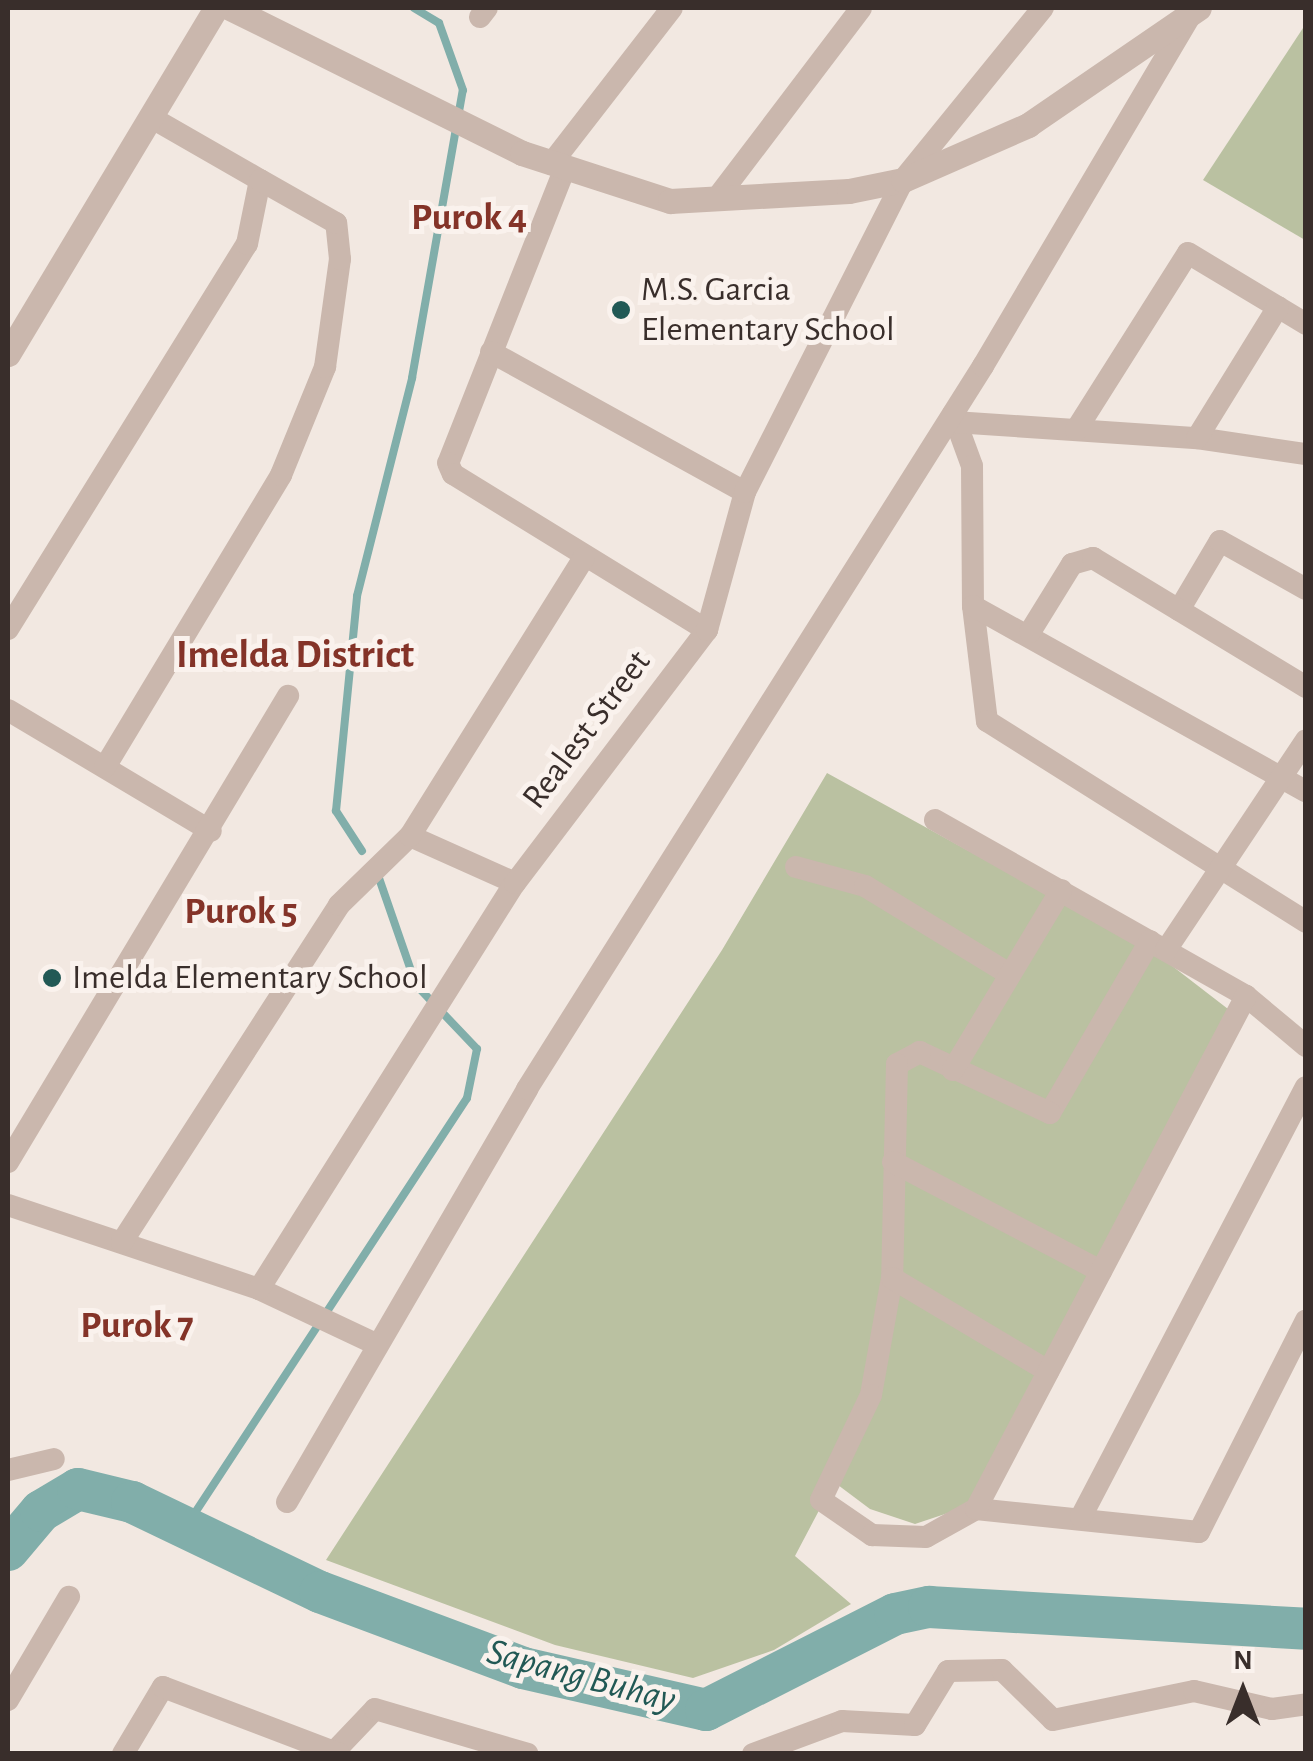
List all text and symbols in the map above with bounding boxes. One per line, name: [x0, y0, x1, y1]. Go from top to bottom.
district label: Purok 4: [411, 196, 527, 242]
place label: M.S. Garcia Elementary School: [641, 269, 895, 351]
marker: M.S. Garcia Elementary School: [610, 299, 632, 321]
district label: Imelda District: [176, 631, 414, 679]
street label: Realest Street: [514, 642, 660, 818]
district label: Purok 5: [184, 890, 298, 936]
place label: Imelda Elementary School: [72, 957, 428, 999]
marker: Imelda Elementary School: [41, 967, 63, 989]
district label: Purok 7: [80, 1304, 194, 1350]
water label: Sapang Buhay: [482, 1630, 680, 1724]
north arrow: [1193, 1641, 1293, 1741]
text: N: [1233, 1647, 1253, 1675]

